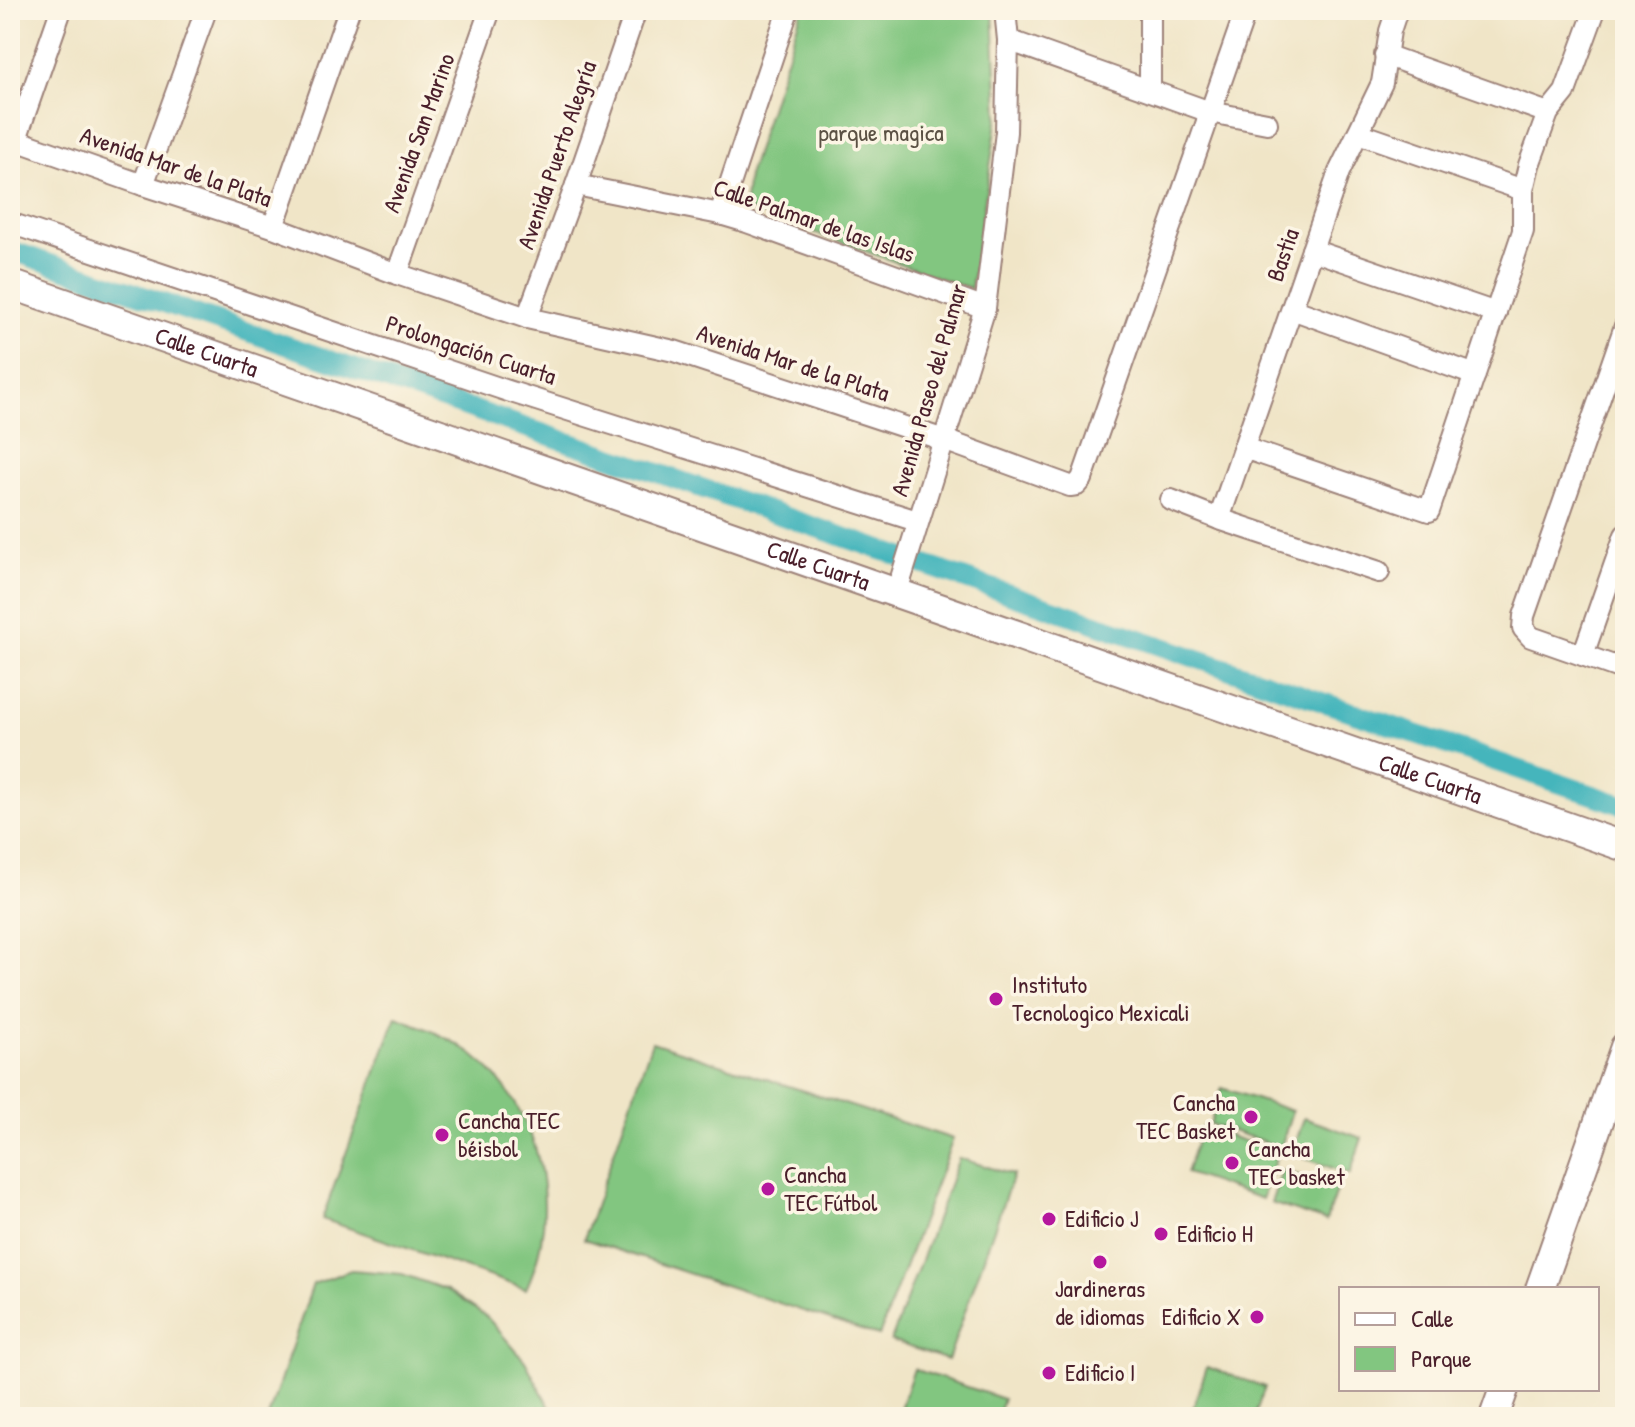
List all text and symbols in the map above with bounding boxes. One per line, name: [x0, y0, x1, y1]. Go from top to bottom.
street label: Avenida San Marino: [374, 48, 462, 217]
street label: Avenida Puerto Alegría: [509, 56, 603, 253]
park label: parque magica: [818, 116, 944, 148]
street label: Avenida Mar de la Plata: [76, 118, 276, 214]
street label: Calle Palmar de las Islas: [710, 171, 919, 269]
street label: Bastia: [1258, 224, 1306, 285]
street label: Avenida Paseo del Palmar: [882, 280, 974, 500]
street label: Prolongación Cuarta: [382, 306, 561, 392]
street label: Avenida Mar de la Plata: [693, 316, 894, 408]
street label: Calle Cuarta: [151, 319, 263, 384]
street label: Calle Cuarta: [763, 532, 874, 598]
street label: Calle Cuarta: [1375, 745, 1486, 811]
place label: Instituto Tecnologico Mexicali: [1012, 968, 1190, 1028]
marker: Instituto Tecnologico Mexicali: [987, 990, 1005, 1008]
place label: Cancha TEC Basket: [1136, 1086, 1236, 1146]
place label: Cancha TEC béisbol: [458, 1104, 561, 1164]
marker: Cancha TEC Basket: [1242, 1108, 1260, 1126]
marker: Cancha TEC béisbol: [433, 1126, 451, 1144]
place label: Cancha TEC basket: [1248, 1132, 1346, 1192]
marker: Cancha TEC basket: [1223, 1154, 1241, 1172]
place label: Cancha TEC Fútbol: [784, 1158, 878, 1218]
marker: Cancha TEC Fútbol: [759, 1180, 777, 1198]
place label: Edificio J: [1065, 1202, 1139, 1234]
marker: Edificio J: [1040, 1210, 1058, 1228]
place label: Edificio H: [1177, 1217, 1253, 1249]
marker: Edificio H: [1152, 1225, 1170, 1243]
marker: Jardineras de idiomas: [1091, 1253, 1109, 1271]
place label: Jardineras de idiomas: [1055, 1272, 1145, 1332]
legend: [1339, 1287, 1599, 1391]
place label: Edificio X: [1162, 1300, 1241, 1332]
text: Calle: [1411, 1302, 1454, 1334]
marker: Edificio X: [1248, 1308, 1266, 1326]
text: Parque: [1411, 1342, 1472, 1374]
place label: Edificio I: [1065, 1356, 1135, 1388]
marker: Edificio I: [1040, 1364, 1058, 1382]

